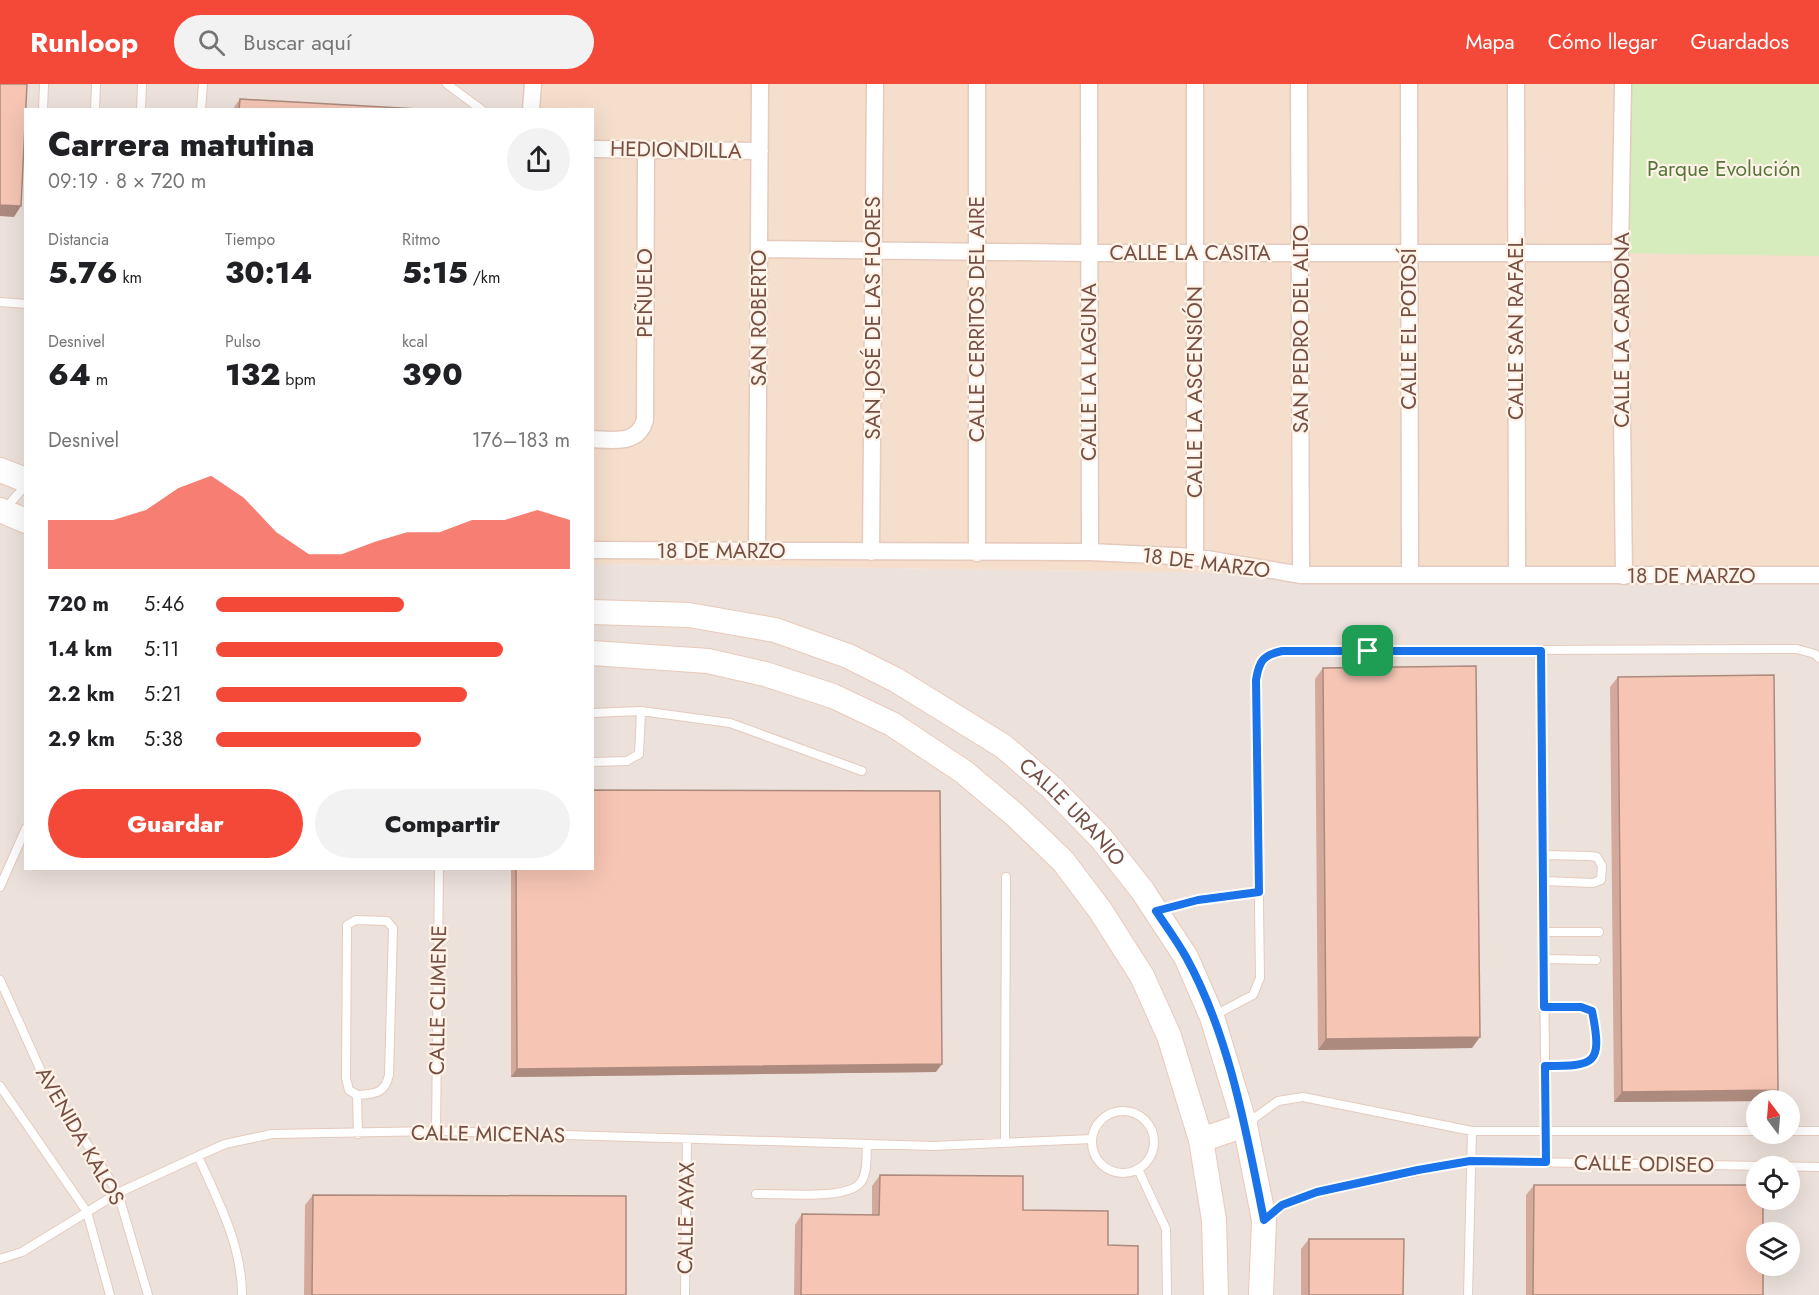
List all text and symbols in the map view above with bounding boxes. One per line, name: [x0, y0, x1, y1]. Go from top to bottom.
search box: [174, 15, 594, 69]
text: Runloop: [30, 22, 138, 63]
icon: search: [195, 26, 228, 59]
text: Buscar aquí: [243, 26, 352, 58]
text: Mapa: [1465, 27, 1515, 57]
text: Cómo llegar: [1548, 27, 1657, 57]
text: Guardados: [1690, 27, 1789, 57]
text: Carrera matutina: [48, 121, 315, 168]
button: share: [507, 128, 570, 191]
street label: HEDIONDILLA: [610, 134, 742, 166]
park label: Parque Evolución: [1647, 154, 1801, 184]
text: 09:19 · 8 × 720 m: [48, 167, 206, 196]
street label: SAN JOSÉ DE LAS FLORES: [858, 196, 888, 440]
street label: CALLE CERRITOS DEL AIRE: [962, 196, 992, 442]
street label: SAN PEDRO DEL ALTO: [1286, 225, 1316, 433]
text: Distancia: [48, 228, 109, 251]
text: Tiempo: [225, 228, 275, 251]
text: Ritmo: [402, 228, 440, 251]
street label: CALLE LA CARDONA: [1607, 232, 1637, 428]
street label: CALLE SAN RAFAEL: [1501, 237, 1531, 420]
street label: CALLE LA CASITA: [1109, 238, 1271, 268]
street label: CALLE EL POTOSÍ: [1394, 247, 1424, 410]
street label: PEÑUELO: [630, 248, 660, 338]
street label: SAN ROBERTO: [744, 250, 774, 386]
text: 5.76: [48, 251, 118, 294]
text: 30:14: [225, 251, 312, 294]
text: 5:15: [402, 251, 468, 294]
text: km: [118, 266, 142, 289]
text: /km: [468, 266, 500, 289]
street label: CALLE LA LAGUNA: [1074, 283, 1104, 461]
street label: CALLE LA ASCENSIÓN: [1180, 286, 1210, 498]
text: Desnivel: [48, 330, 105, 353]
text: Pulso: [225, 330, 261, 353]
text: kcal: [402, 330, 428, 353]
text: 64: [48, 353, 91, 396]
text: 132: [225, 353, 281, 396]
text: 390: [402, 353, 463, 396]
text: m: [91, 368, 108, 391]
text: bpm: [281, 368, 316, 391]
text: Desnivel: [48, 426, 119, 455]
text: 176–183 m: [472, 426, 570, 455]
street label: 18 DE MARZO: [657, 536, 785, 566]
street label: 18 DE MARZO: [1140, 540, 1272, 586]
street label: 18 DE MARZO: [1627, 561, 1755, 591]
text: 720 m: [48, 590, 109, 619]
text: 5:46: [144, 590, 184, 619]
pin: [1342, 625, 1393, 676]
icon: arrive: [1351, 634, 1384, 667]
text: 1.4 km: [48, 635, 113, 664]
text: 5:11: [144, 635, 179, 664]
text: 2.2 km: [48, 680, 115, 709]
text: 5:21: [144, 680, 182, 709]
text: 2.9 km: [48, 725, 115, 754]
text: 5:38: [144, 725, 183, 754]
street label: CALLE URANIO: [1012, 751, 1133, 872]
button: Guardar: [48, 789, 303, 858]
button: Compartir: [315, 789, 570, 858]
street label: CALLE CLIMENE: [422, 925, 454, 1075]
street label: AVENIDA KALOS: [28, 1061, 132, 1211]
north arrow: [1746, 1090, 1800, 1144]
map controls: [1746, 1090, 1800, 1276]
street label: CALLE MICENAS: [411, 1118, 565, 1150]
street label: CALLE ODISEO: [1574, 1148, 1714, 1180]
button: locate: [1746, 1156, 1800, 1210]
street label: CALLE AYAX: [670, 1161, 702, 1274]
button: layers: [1746, 1222, 1800, 1276]

